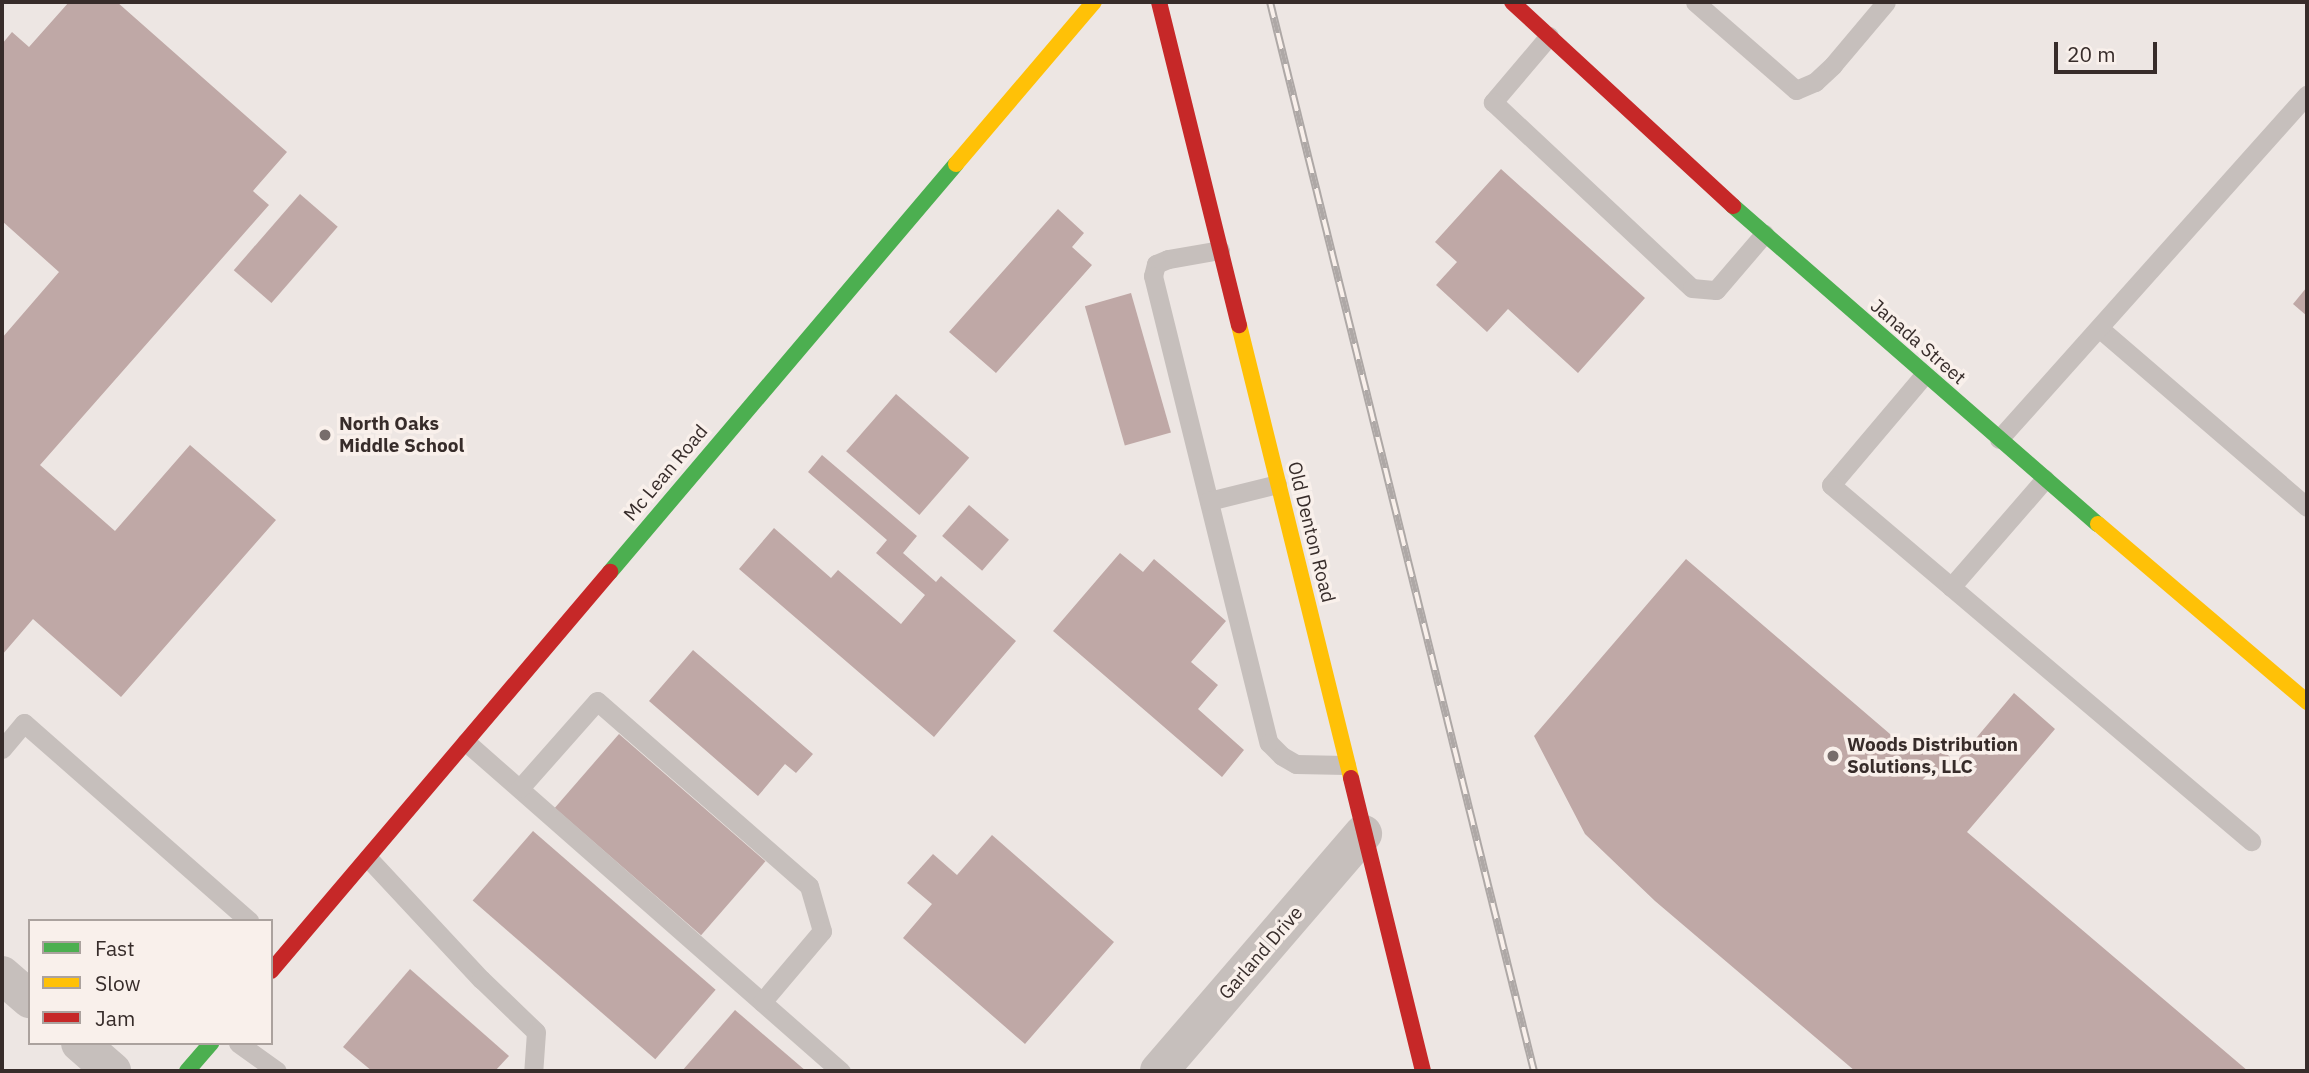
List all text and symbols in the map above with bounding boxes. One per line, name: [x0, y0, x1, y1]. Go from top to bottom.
scale bar: [2057, 28, 2160, 72]
text: 20 m: [2067, 40, 2116, 68]
street label: Janada Street: [1866, 295, 1970, 389]
place label: North Oaks Middle School: [339, 413, 464, 457]
street label: Mc Lean Road: [619, 420, 713, 526]
marker: North Oaks Middle School: [317, 427, 333, 443]
street label: Old Denton Road: [1282, 459, 1340, 605]
place label: Woods Distribution Solutions, LLC: [1847, 734, 2018, 778]
marker: Woods Distribution Solutions, LLC: [1825, 748, 1841, 764]
street label: Garland Drive: [1214, 902, 1308, 1004]
legend: [28, 919, 273, 1045]
text: Fast: [95, 934, 135, 962]
text: Slow: [95, 969, 141, 997]
text: Jam: [95, 1004, 135, 1032]

